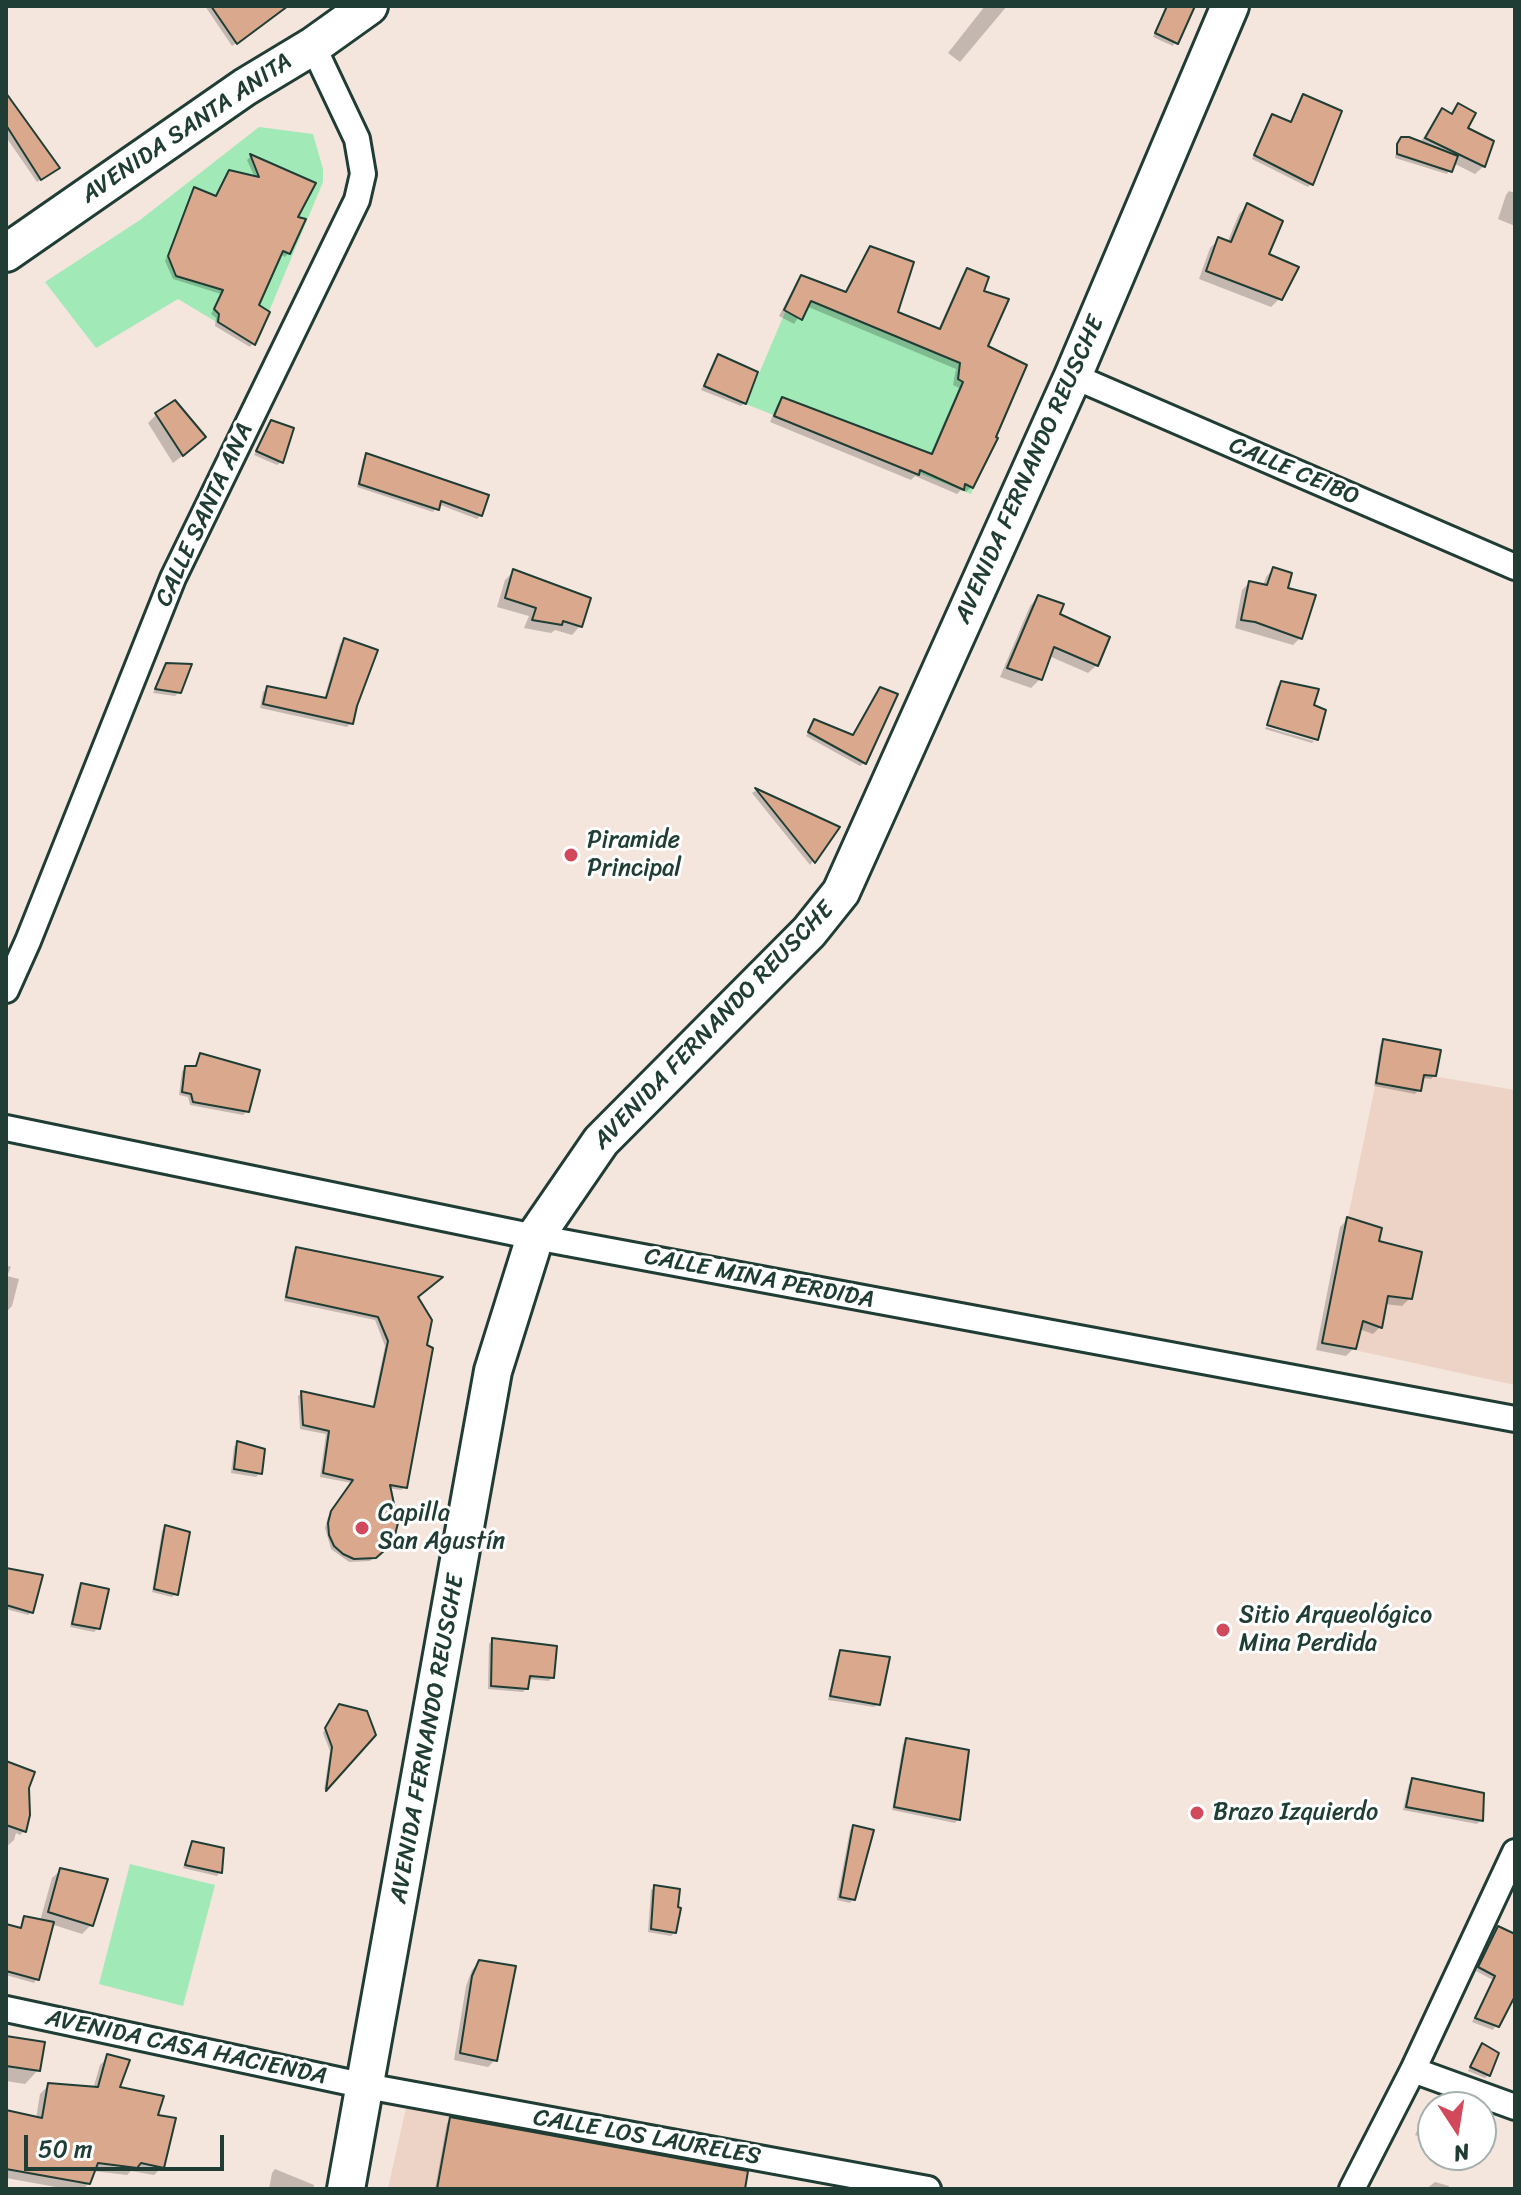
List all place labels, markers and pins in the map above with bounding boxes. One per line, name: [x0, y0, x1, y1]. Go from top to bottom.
place label: Piramide Principal: [587, 827, 681, 883]
marker: Piramide Principal: [562, 846, 580, 864]
place label: Capilla San Agustín: [378, 1500, 505, 1556]
marker: Capilla San Agustín: [353, 1519, 371, 1537]
place label: Sitio Arqueológico Mina Perdida: [1239, 1602, 1432, 1658]
marker: Sitio Arqueológico Mina Perdida: [1214, 1621, 1232, 1639]
place label: Brazo Izquierdo: [1213, 1799, 1378, 1827]
marker: Brazo Izquierdo: [1188, 1804, 1206, 1822]

